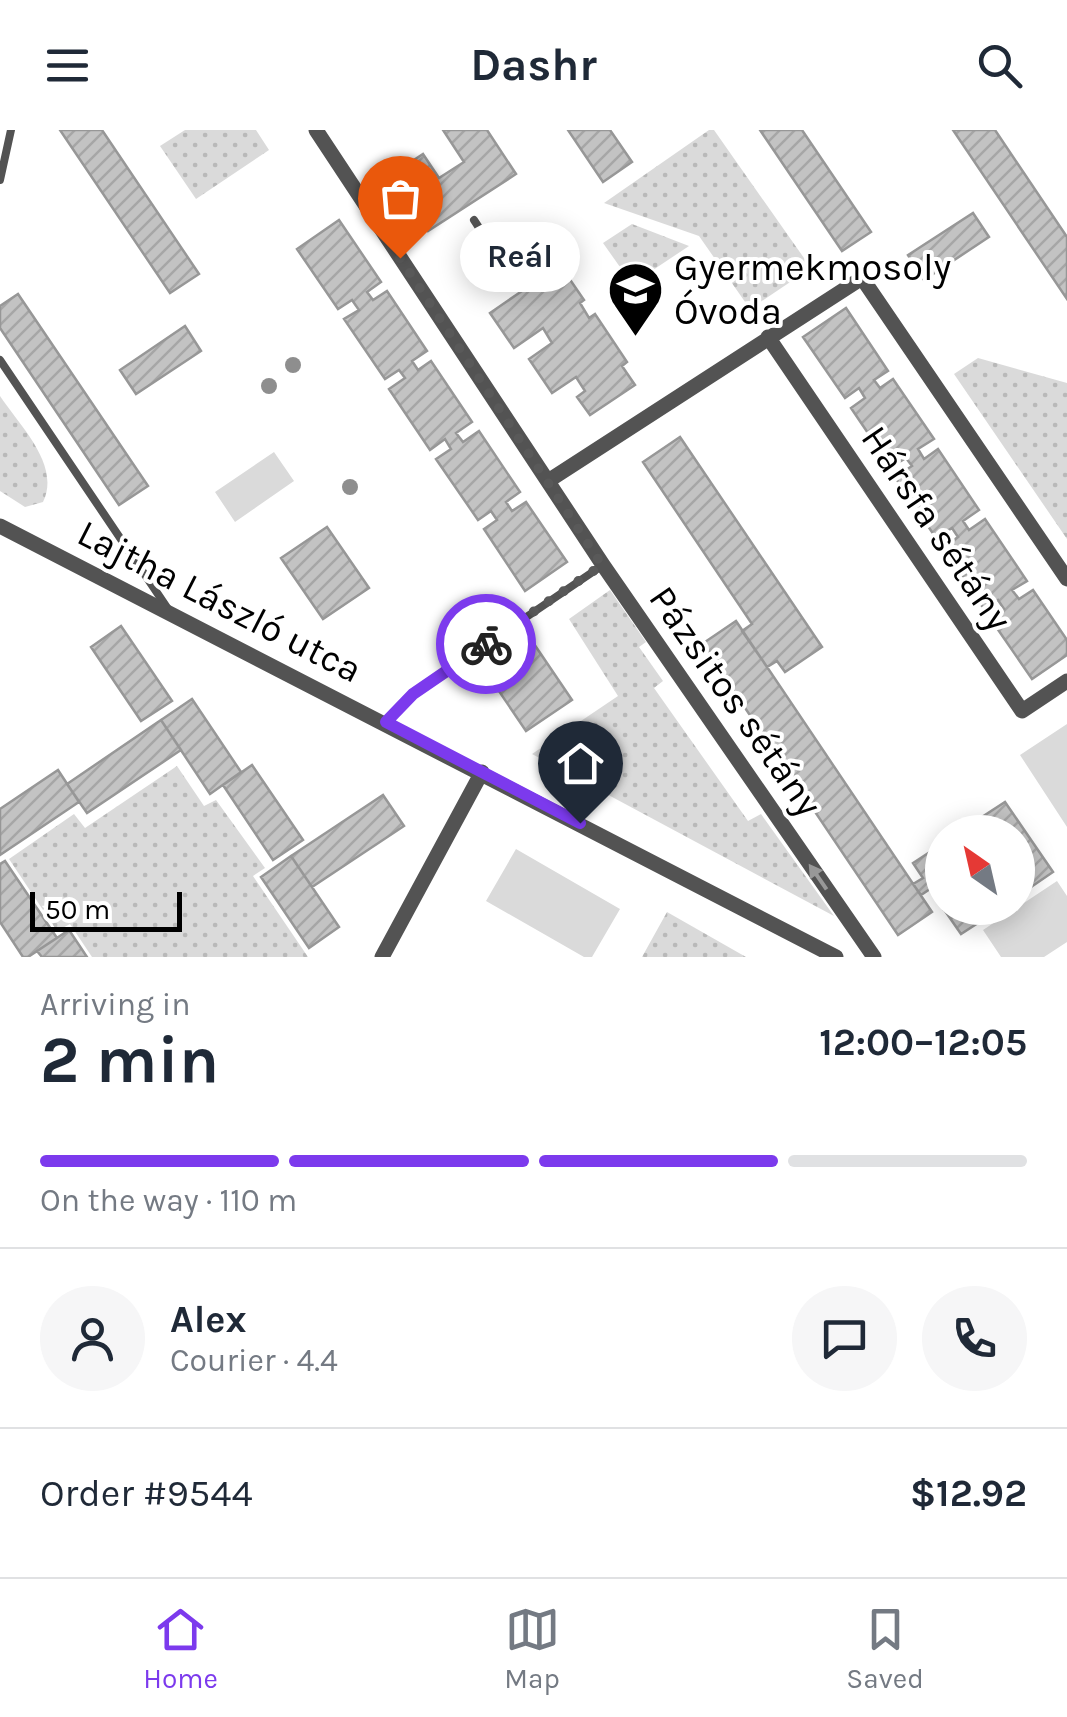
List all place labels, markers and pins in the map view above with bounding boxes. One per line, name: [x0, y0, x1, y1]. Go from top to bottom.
pin: [358, 156, 443, 259]
callout: Reál: [460, 223, 580, 293]
place label: Gyermekmosoly Óvoda: [674, 245, 952, 334]
school or university icon: Gyermekmosoly Óvoda: [605, 259, 665, 338]
pin: [538, 721, 623, 824]

